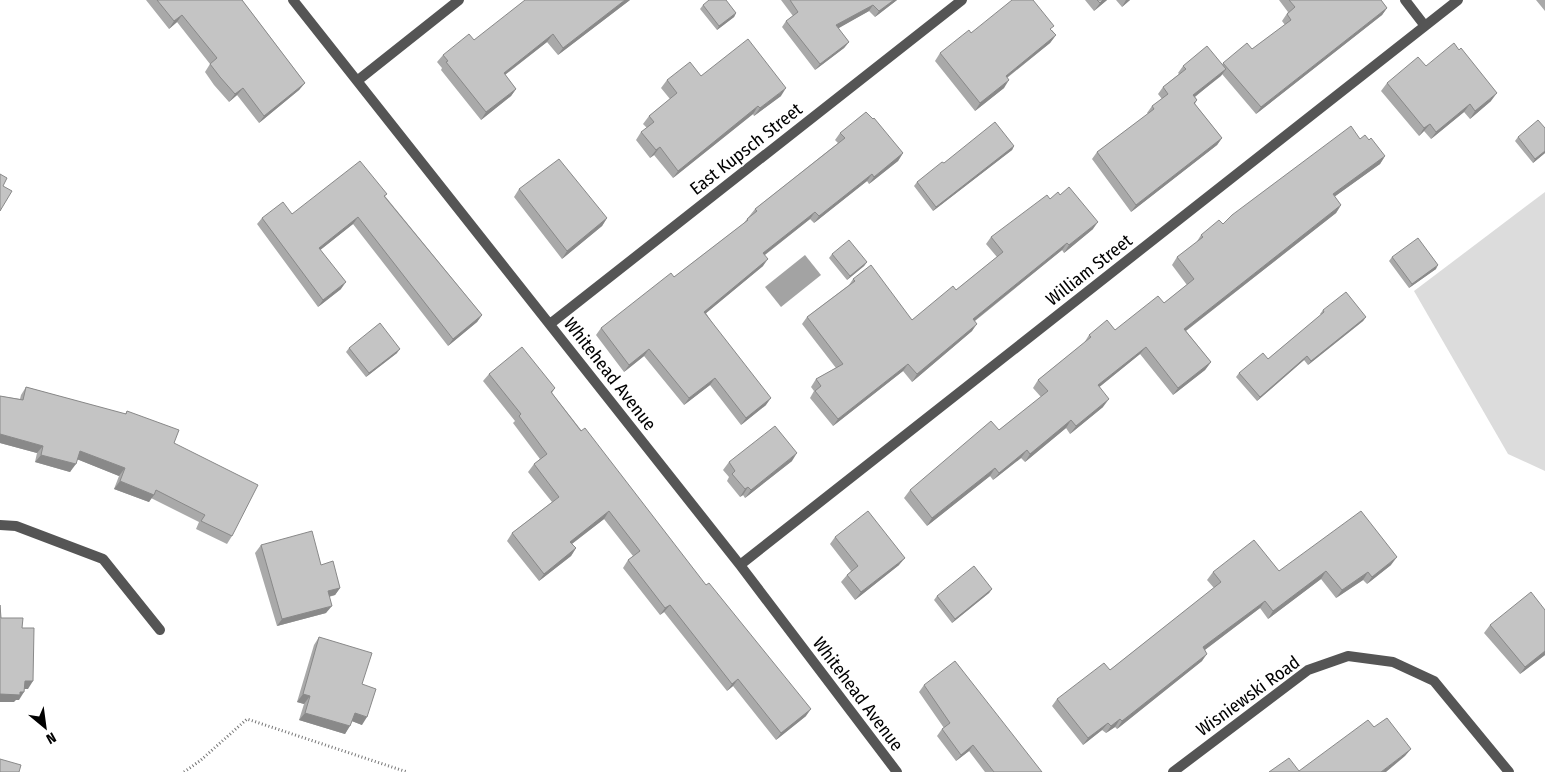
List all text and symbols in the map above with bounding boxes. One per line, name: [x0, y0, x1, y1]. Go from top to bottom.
street label: East Kupsch Street: [685, 98, 807, 200]
street label: William Street: [1042, 229, 1137, 310]
street label: Whitehead Avenue: [559, 313, 661, 435]
street label: Whitehead Avenue: [808, 633, 908, 755]
street label: Wisniewski Road: [1192, 651, 1304, 741]
north arrow: [20, 702, 70, 752]
text: N: [43, 728, 59, 747]

